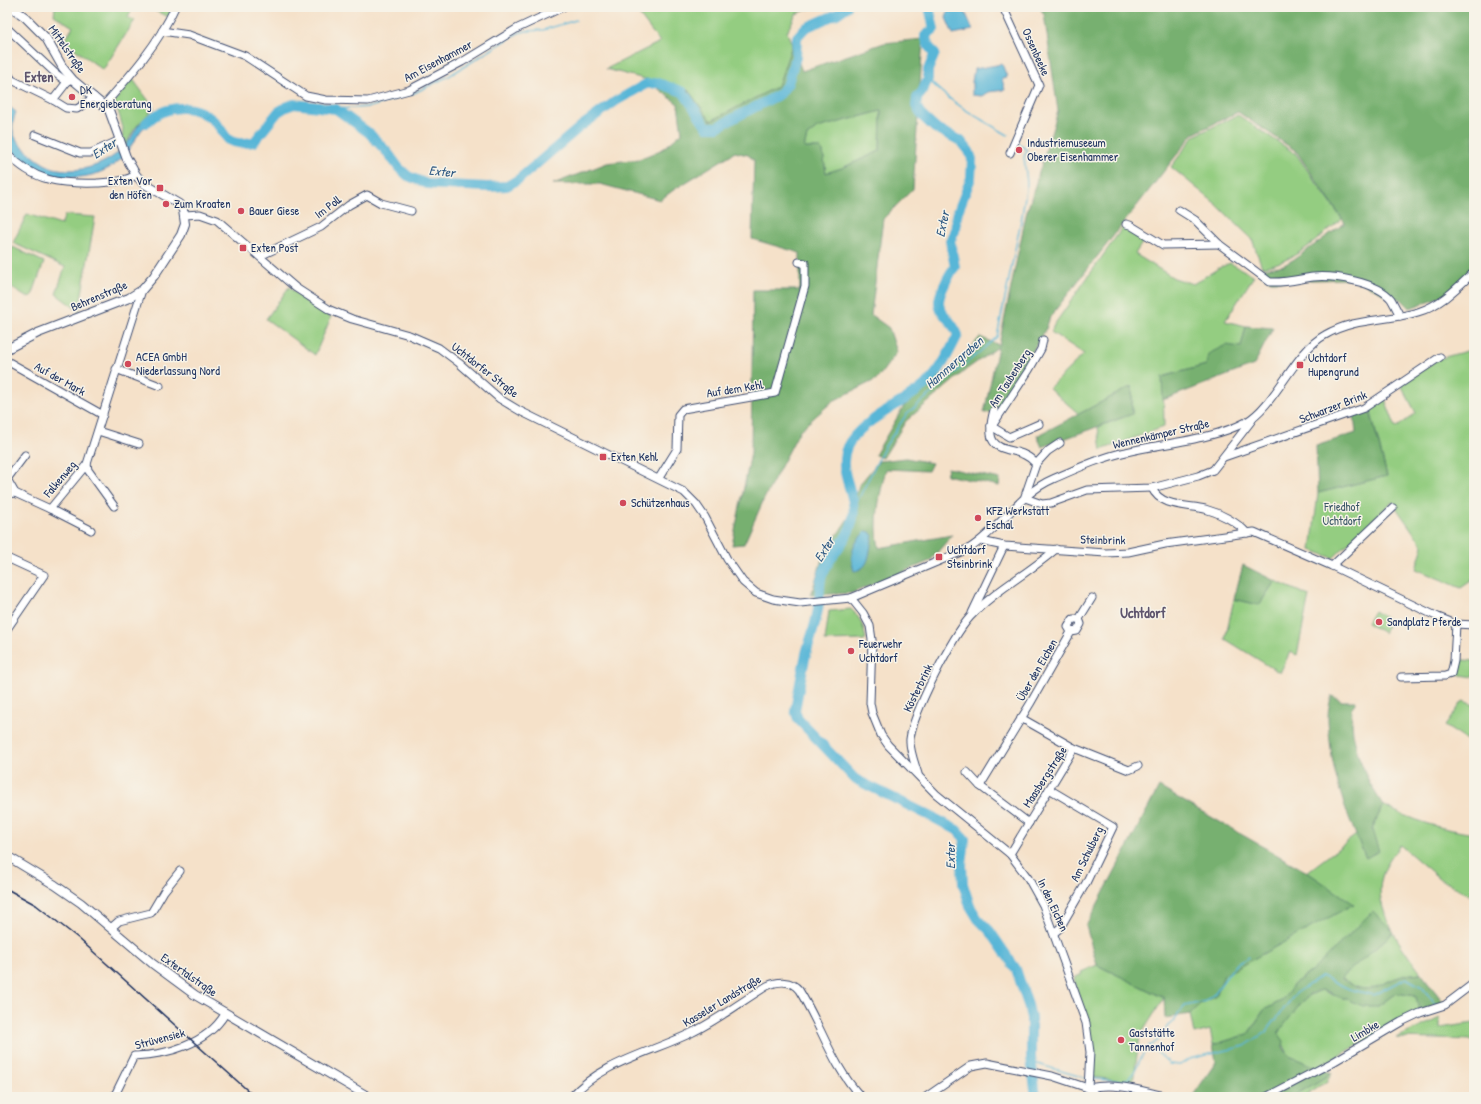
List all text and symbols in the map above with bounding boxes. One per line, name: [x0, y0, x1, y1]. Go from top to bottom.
street label: Mittelstraße: [45, 21, 90, 76]
street label: Ossenbeeke: [1018, 25, 1055, 78]
street label: Am Eisenhammer: [401, 35, 475, 86]
district label: Exten: [24, 67, 54, 86]
place label: DK Energieberatung: [80, 81, 152, 112]
marker: DK Energieberatung: [67, 92, 77, 102]
water label: Exter: [88, 132, 122, 163]
place label: Industriemuseeum Oberer Eisenhammer: [1027, 134, 1119, 165]
marker: Industriemuseeum Oberer Eisenhammer: [1014, 145, 1024, 155]
water label: Exter: [428, 161, 458, 182]
place label: Exten Vor den Höfen: [108, 172, 152, 203]
marker: Exten Vor den Höfen: [155, 183, 165, 193]
street label: Im Poll: [311, 190, 345, 222]
place label: Zum Kroaten: [174, 195, 231, 212]
marker: Zum Kroaten: [161, 199, 171, 209]
place label: Bauer Giese: [249, 202, 300, 219]
marker: Bauer Giese: [236, 206, 246, 216]
water label: Exter: [930, 207, 954, 239]
place label: Exten Post: [251, 239, 299, 256]
marker: Exten Post: [238, 243, 248, 253]
street label: Behrenstraße: [68, 276, 130, 315]
water label: Hammergraben: [921, 331, 988, 393]
street label: Uchtdorfer Straße: [448, 338, 523, 401]
street label: Am Taubenberg: [984, 345, 1035, 410]
place label: ACEA GmbH Niederlassung Nord: [136, 348, 220, 379]
place label: Uchtdorf Hupengrund: [1308, 349, 1359, 380]
street label: Auf der Mark: [32, 358, 89, 400]
marker: ACEA GmbH Niederlassung Nord: [123, 359, 133, 369]
marker: Uchtdorf Hupengrund: [1295, 360, 1305, 370]
street label: Auf dem Kehl: [705, 375, 765, 401]
street label: Schwarzer Brink: [1297, 386, 1369, 427]
street label: Wennenkämper Straße: [1111, 414, 1211, 453]
place label: Exten Kehl: [611, 448, 659, 465]
marker: Exten Kehl: [598, 452, 608, 462]
street label: Falkenweg: [39, 457, 80, 501]
place label: Schützenhaus: [631, 494, 690, 511]
marker: Schützenhaus: [618, 498, 628, 508]
park label: Friedhof Uchtdorf: [1323, 498, 1362, 529]
place label: KFZ Werkstatt Eschal: [986, 502, 1050, 533]
marker: KFZ Werkstatt Eschal: [973, 513, 983, 523]
water label: Exter: [809, 531, 840, 565]
street label: Steinbrink: [1080, 531, 1126, 548]
place label: Uchtdorf Steinbrink: [947, 541, 992, 572]
marker: Uchtdorf Steinbrink: [934, 552, 944, 562]
district label: Uchtdorf: [1120, 603, 1167, 622]
place label: Sandplatz Pferde: [1387, 613, 1462, 630]
marker: Sandplatz Pferde: [1374, 617, 1384, 627]
place label: Feuerwehr Uchtdorf: [858, 635, 903, 666]
street label: Über den Eichen: [1012, 636, 1061, 704]
marker: Feuerwehr Uchtdorf: [846, 646, 856, 656]
street label: Kösterbrink: [899, 661, 937, 715]
street label: Maasbergstraße: [1018, 743, 1071, 811]
street label: Am Schulberg: [1066, 823, 1107, 884]
water label: Exter: [941, 841, 959, 869]
street label: In den Eichen: [1034, 876, 1073, 934]
street label: Extertalstraße: [158, 949, 221, 1000]
street label: Kasseler Landstraße: [679, 970, 764, 1031]
street label: Limbke: [1348, 1016, 1382, 1045]
street label: Strüvensiek: [133, 1024, 187, 1053]
place label: Gaststätte Tannenhof: [1129, 1024, 1175, 1055]
marker: Gaststätte Tannenhof: [1116, 1035, 1126, 1045]

